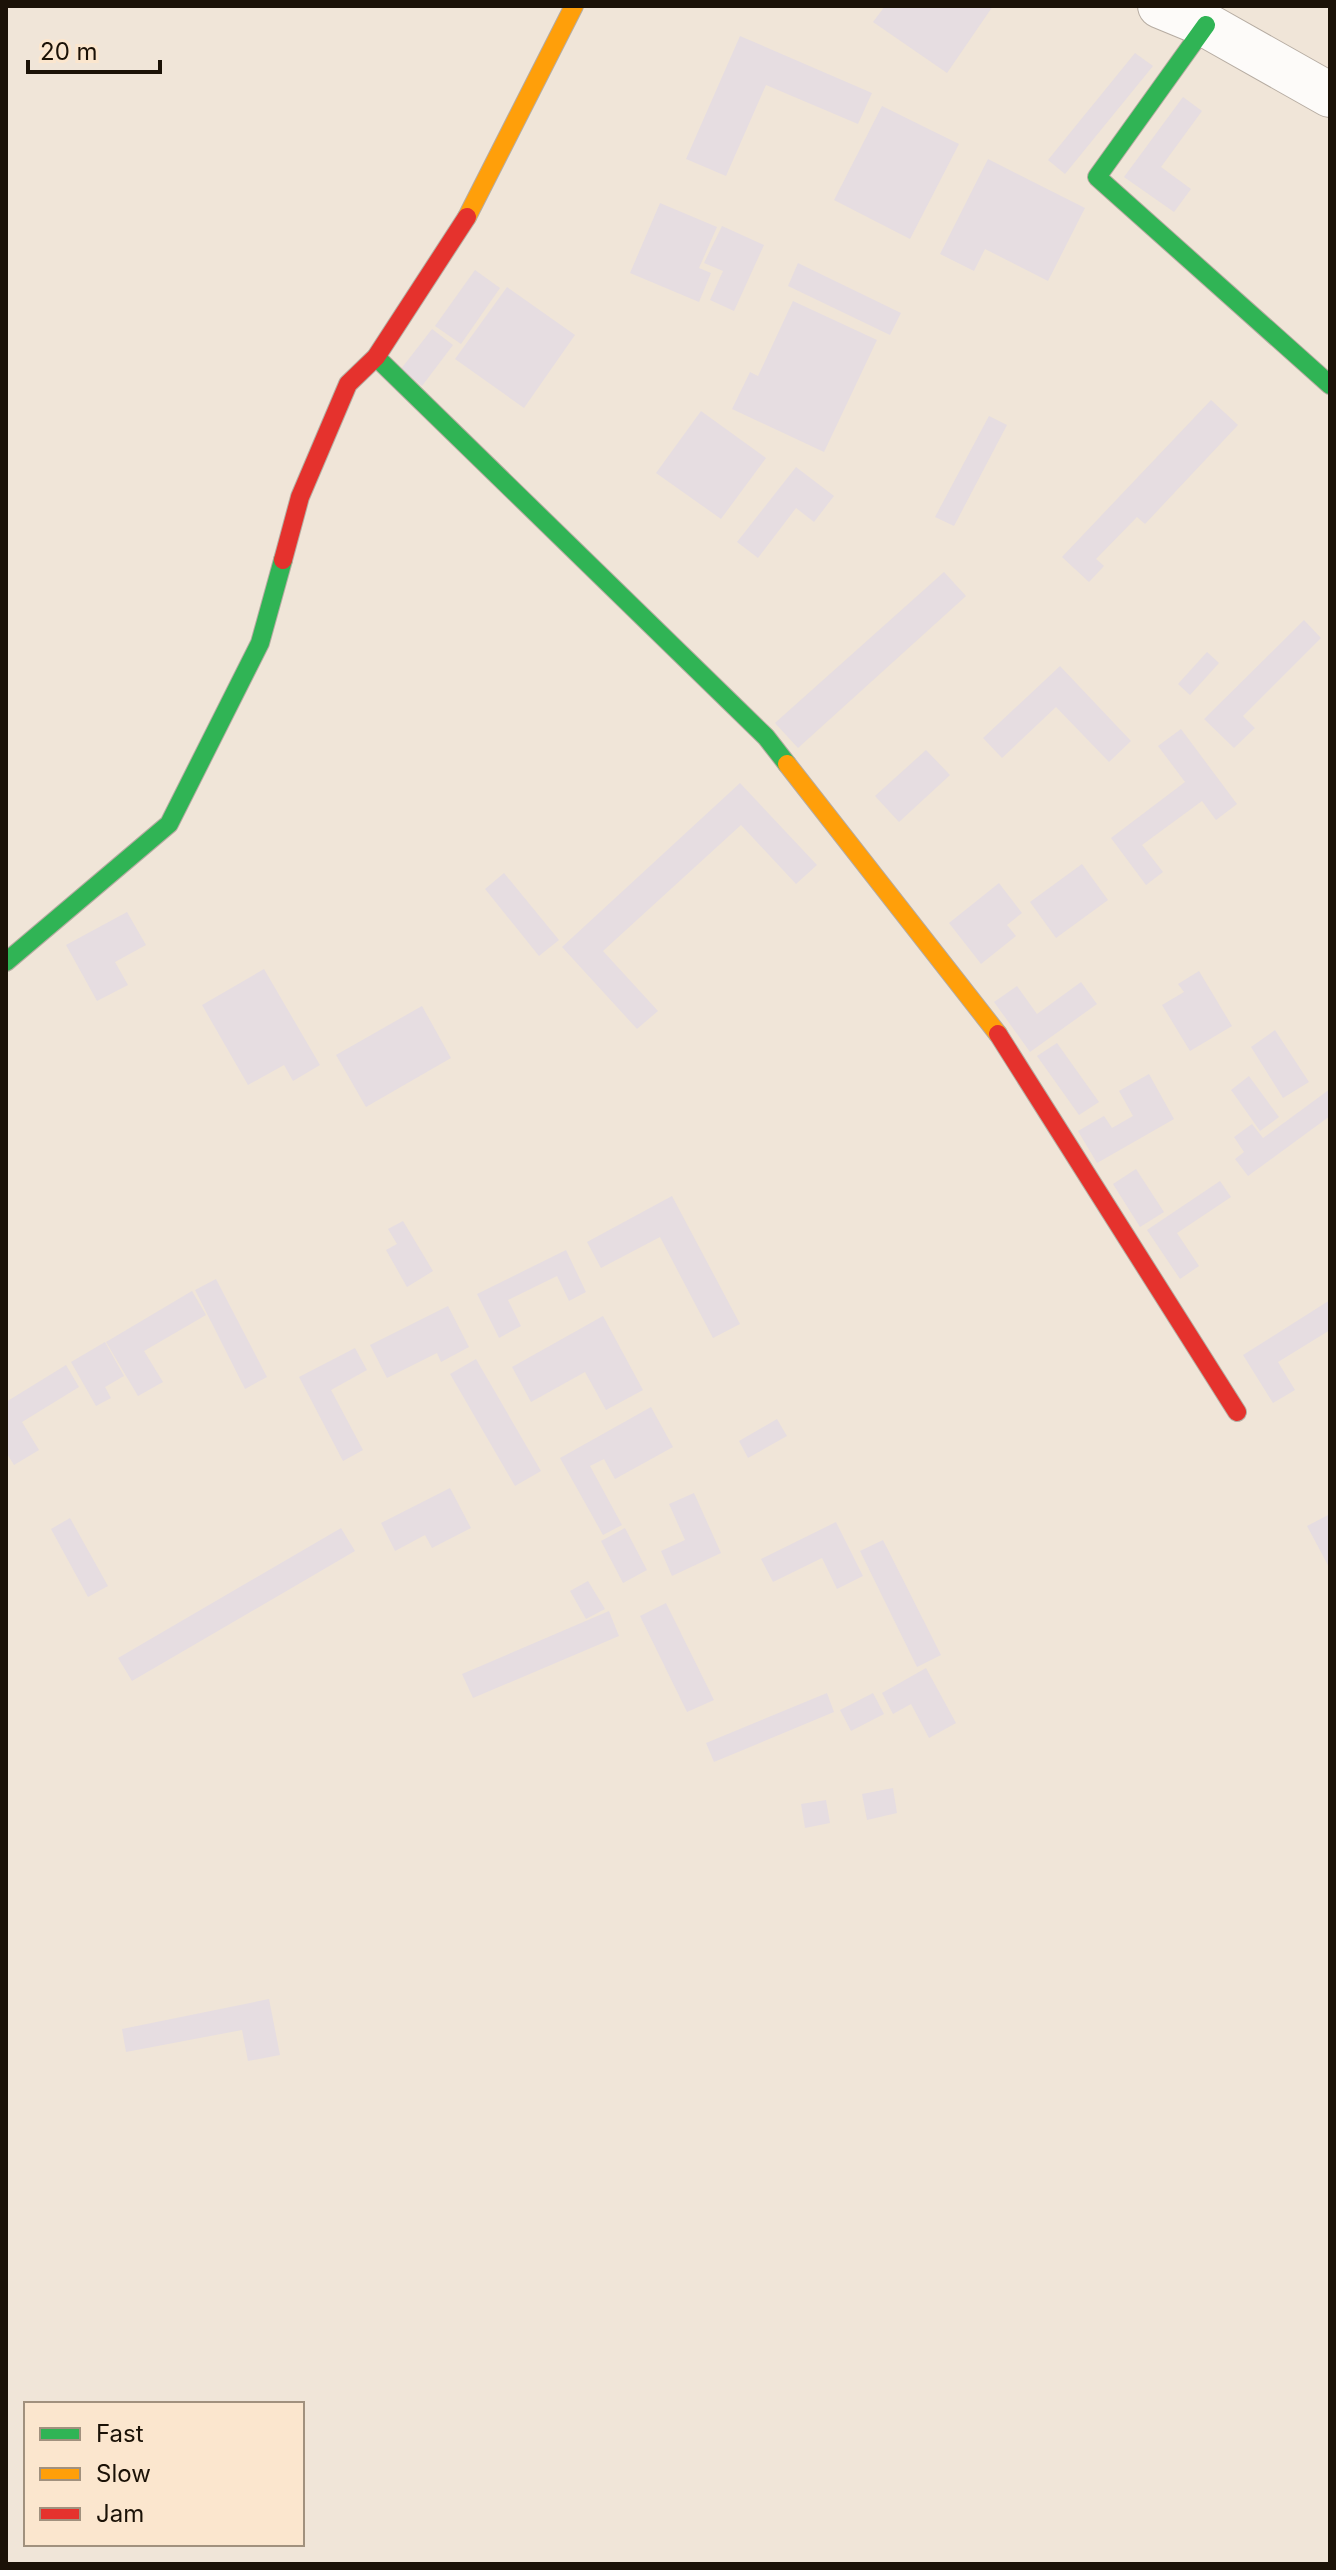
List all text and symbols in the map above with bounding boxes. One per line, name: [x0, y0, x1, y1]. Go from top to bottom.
scale bar: [28, 24, 160, 74]
text: 20 m: [40, 37, 98, 66]
legend: [24, 2402, 304, 2546]
text: Fast: [96, 2419, 144, 2448]
text: Slow: [96, 2459, 151, 2488]
text: Jam: [96, 2499, 144, 2528]

